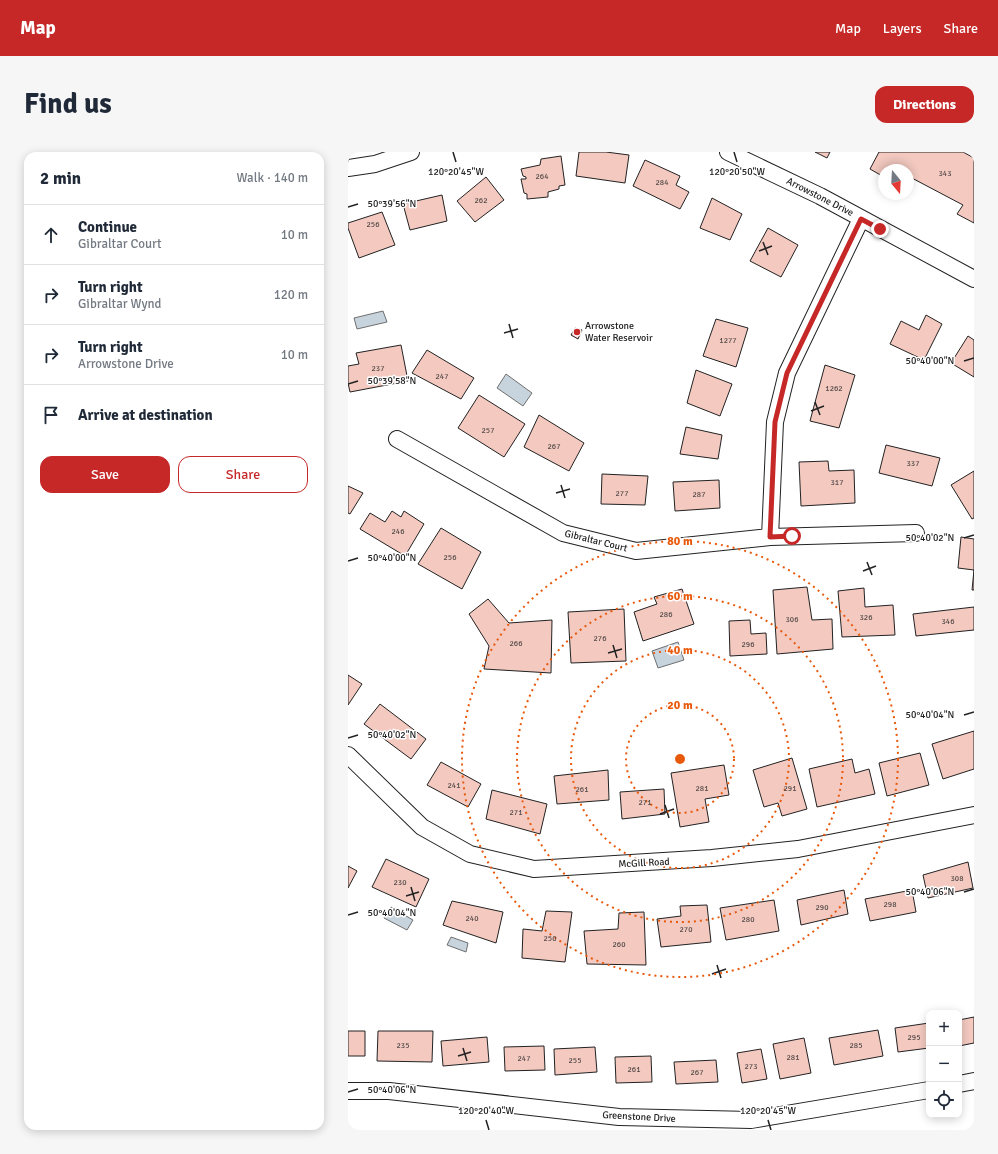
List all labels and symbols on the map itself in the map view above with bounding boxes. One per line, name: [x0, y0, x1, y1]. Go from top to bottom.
north arrow: [878, 164, 914, 200]
text: 120°20'45"W: [428, 166, 484, 178]
text: 120°20'50"W: [709, 166, 765, 178]
house number: 343: [939, 168, 951, 178]
house number: 264: [536, 171, 549, 181]
street label: Arrowstone Drive: [784, 175, 856, 219]
house number: 284: [656, 177, 669, 187]
house number: 262: [475, 195, 487, 205]
text: 50°39'56"N: [368, 198, 416, 210]
house number: 256: [367, 219, 379, 229]
route end: [871, 220, 889, 238]
place label: Arrowstone Water Reservoir: [585, 320, 653, 344]
marker: Arrowstone Water Reservoir: [572, 327, 582, 337]
house number: 1277: [719, 335, 737, 345]
text: 50°40'00"N: [906, 355, 954, 367]
house number: 237: [372, 363, 384, 373]
house number: 247: [436, 371, 448, 381]
text: 50°39'58"N: [368, 375, 416, 387]
house number: 1262: [825, 383, 843, 393]
house number: 257: [482, 425, 494, 435]
house number: 267: [548, 441, 560, 451]
house number: 337: [907, 458, 919, 468]
house number: 317: [831, 477, 843, 487]
house number: 277: [616, 488, 628, 498]
house number: 287: [693, 489, 705, 499]
house number: 246: [392, 526, 404, 536]
street label: Gibraltar Court: [563, 527, 629, 555]
route start: [783, 527, 801, 545]
text: 50°40'02"N: [906, 532, 954, 544]
text: 80 m: [667, 534, 693, 549]
text: 50°40'00"N: [368, 552, 416, 564]
house number: 256: [444, 552, 456, 562]
text: 60 m: [667, 589, 693, 604]
house number: 286: [660, 609, 672, 619]
house number: 326: [860, 612, 872, 622]
house number: 306: [786, 614, 798, 624]
house number: 346: [942, 616, 954, 626]
house number: 276: [594, 633, 606, 643]
house number: 266: [510, 638, 522, 648]
house number: 296: [742, 639, 754, 649]
text: 40 m: [667, 643, 693, 658]
text: 20 m: [667, 698, 693, 713]
text: 50°40'04"N: [906, 709, 954, 721]
text: 50°40'02"N: [368, 729, 416, 741]
centre of rings: [673, 752, 687, 766]
house number: 241: [448, 780, 460, 790]
house number: 281: [696, 783, 708, 793]
house number: 291: [784, 783, 796, 793]
house number: 261: [576, 784, 588, 794]
house number: 271: [639, 797, 651, 807]
house number: 271: [510, 807, 522, 817]
street label: McGill Road: [618, 856, 670, 870]
house number: 308: [951, 873, 963, 883]
house number: 230: [394, 877, 406, 887]
text: 50°40'06"N: [906, 886, 954, 898]
house number: 298: [884, 899, 896, 909]
house number: 290: [816, 902, 828, 912]
text: 50°40'04"N: [368, 907, 416, 919]
house number: 240: [466, 913, 478, 923]
house number: 280: [742, 914, 754, 924]
house number: 270: [680, 924, 692, 934]
house number: 250: [544, 933, 556, 943]
house number: 260: [613, 939, 625, 949]
house number: 295: [908, 1032, 920, 1042]
house number: 235: [397, 1040, 409, 1050]
house number: 285: [850, 1040, 862, 1050]
house number: 281: [787, 1052, 799, 1062]
house number: 247: [518, 1053, 530, 1063]
house number: 255: [569, 1055, 581, 1065]
house number: 273: [745, 1061, 757, 1071]
house number: 261: [628, 1064, 640, 1074]
house number: 267: [691, 1067, 703, 1077]
text: 50°40'06"N: [368, 1084, 416, 1096]
text: 120°20'40"W: [458, 1105, 514, 1117]
text: 120°20'45"W: [740, 1105, 796, 1117]
street label: Greenstone Drive: [602, 1109, 676, 1125]

